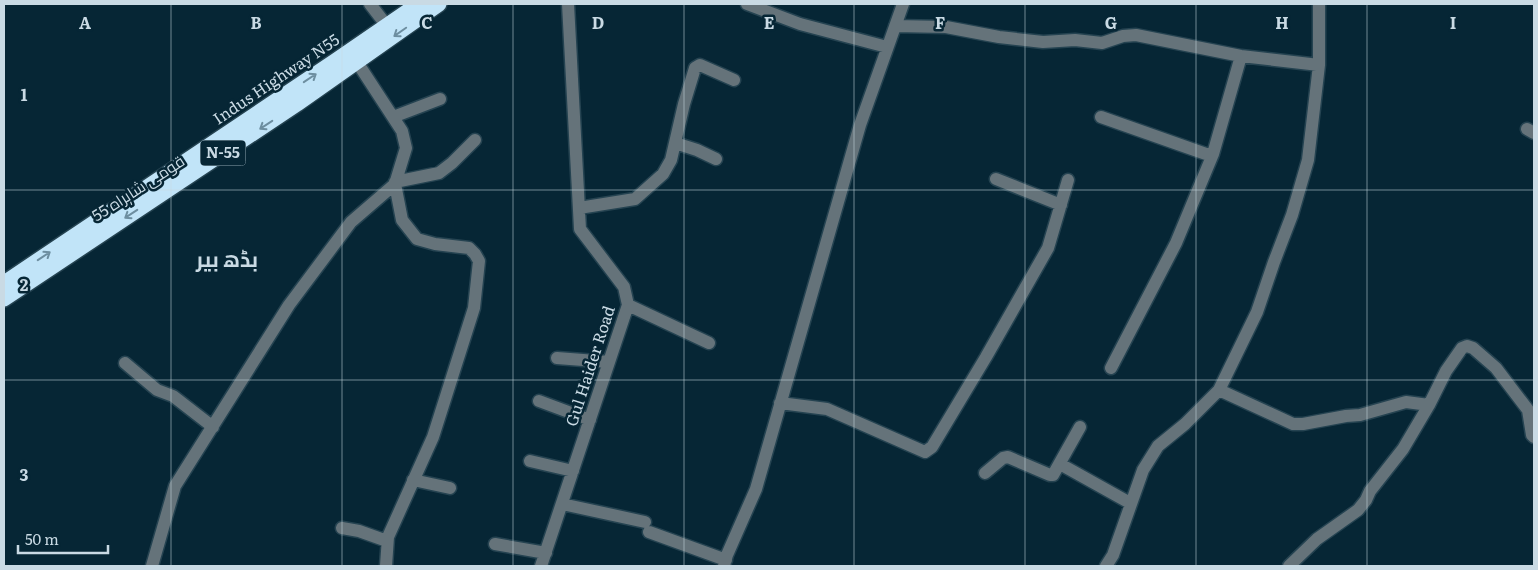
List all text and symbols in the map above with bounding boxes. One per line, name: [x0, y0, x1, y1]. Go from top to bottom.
text: A: [79, 10, 91, 34]
text: B: [250, 10, 262, 34]
text: C: [421, 10, 433, 34]
text: D: [592, 10, 604, 34]
text: E: [764, 10, 775, 34]
text: F: [935, 10, 945, 34]
text: G: [1105, 10, 1117, 34]
text: H: [1275, 10, 1289, 34]
text: I: [1450, 10, 1456, 34]
street label: Indus Highway N55: [207, 27, 344, 130]
one-way arrow: [393, 27, 407, 37]
one-way arrow: [303, 73, 317, 83]
text: 1: [21, 82, 28, 106]
one-way arrow: [260, 120, 274, 130]
road number: N-55: [200, 140, 246, 166]
street label: قومی شاہراہ 55: [86, 148, 189, 226]
one-way arrow: [124, 209, 138, 219]
district label: بڈھ بیر: [195, 242, 258, 273]
one-way arrow: [37, 251, 51, 261]
text: 2: [20, 272, 29, 296]
street label: Gul Haider Road: [558, 302, 620, 429]
text: 3: [20, 462, 29, 486]
scale bar: [18, 522, 108, 554]
text: 50 m: [25, 527, 59, 550]

